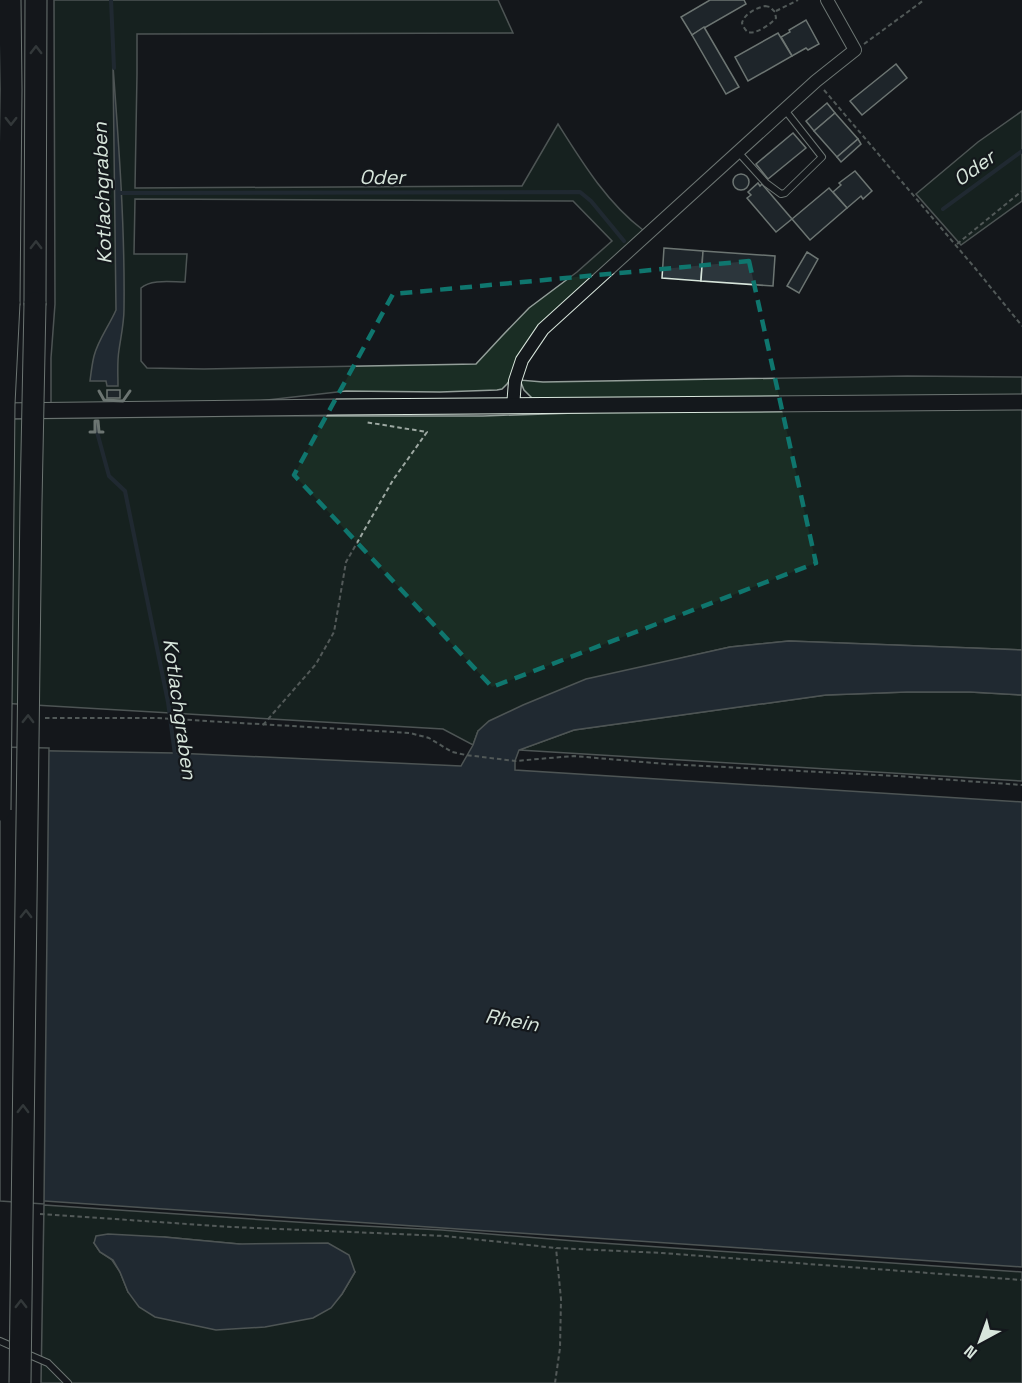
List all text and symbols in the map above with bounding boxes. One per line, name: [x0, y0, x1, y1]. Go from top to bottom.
one-way arrow: [30, 45, 42, 54]
one-way arrow: [5, 117, 17, 126]
water label: Kotlachgraben: [87, 121, 117, 264]
water label: Oder: [948, 143, 1002, 192]
water label: Oder: [359, 164, 407, 190]
one-way arrow: [30, 240, 42, 249]
water label: Kotlachgraben: [157, 637, 203, 782]
one-way arrow: [22, 714, 34, 723]
one-way arrow: [19, 909, 32, 918]
water label: Rhein: [483, 1003, 542, 1038]
one-way arrow: [17, 1104, 29, 1113]
one-way arrow: [14, 1299, 27, 1308]
north arrow: [950, 1311, 1010, 1371]
text: N: [960, 1340, 981, 1363]

